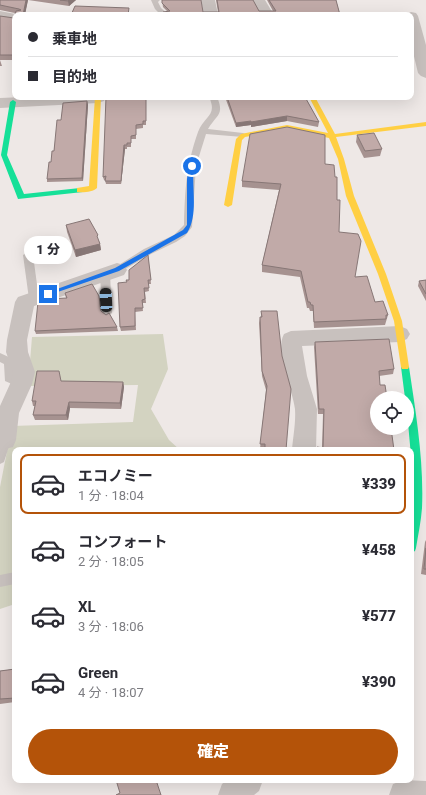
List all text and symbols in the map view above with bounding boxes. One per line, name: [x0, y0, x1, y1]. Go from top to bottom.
text: 乗車地: [52, 30, 97, 48]
text: 目的地: [52, 68, 97, 86]
route start: [183, 157, 201, 175]
callout: 1 分: [24, 236, 72, 264]
text: 1 分: [36, 242, 60, 257]
route end: [39, 285, 57, 303]
car: [99, 288, 113, 312]
map controls: [370, 391, 414, 435]
button: locate: [370, 391, 414, 435]
icon: car: [30, 466, 66, 502]
text: エコノミー: [78, 467, 153, 485]
text: ¥339: [362, 475, 396, 493]
text: 1 分 · 18:04: [78, 488, 144, 503]
icon: car: [30, 532, 66, 568]
text: コンフォート: [78, 533, 168, 551]
text: ¥458: [362, 541, 396, 559]
text: 2 分 · 18:05: [78, 554, 144, 569]
icon: car: [30, 598, 66, 634]
text: XL: [78, 598, 96, 616]
text: ¥577: [362, 607, 396, 625]
text: 3 分 · 18:06: [78, 619, 144, 634]
icon: car: [30, 664, 66, 700]
text: Green: [78, 664, 118, 682]
text: ¥390: [362, 673, 396, 691]
text: 4 分 · 18:07: [78, 685, 144, 700]
button: 確定: [28, 729, 398, 775]

